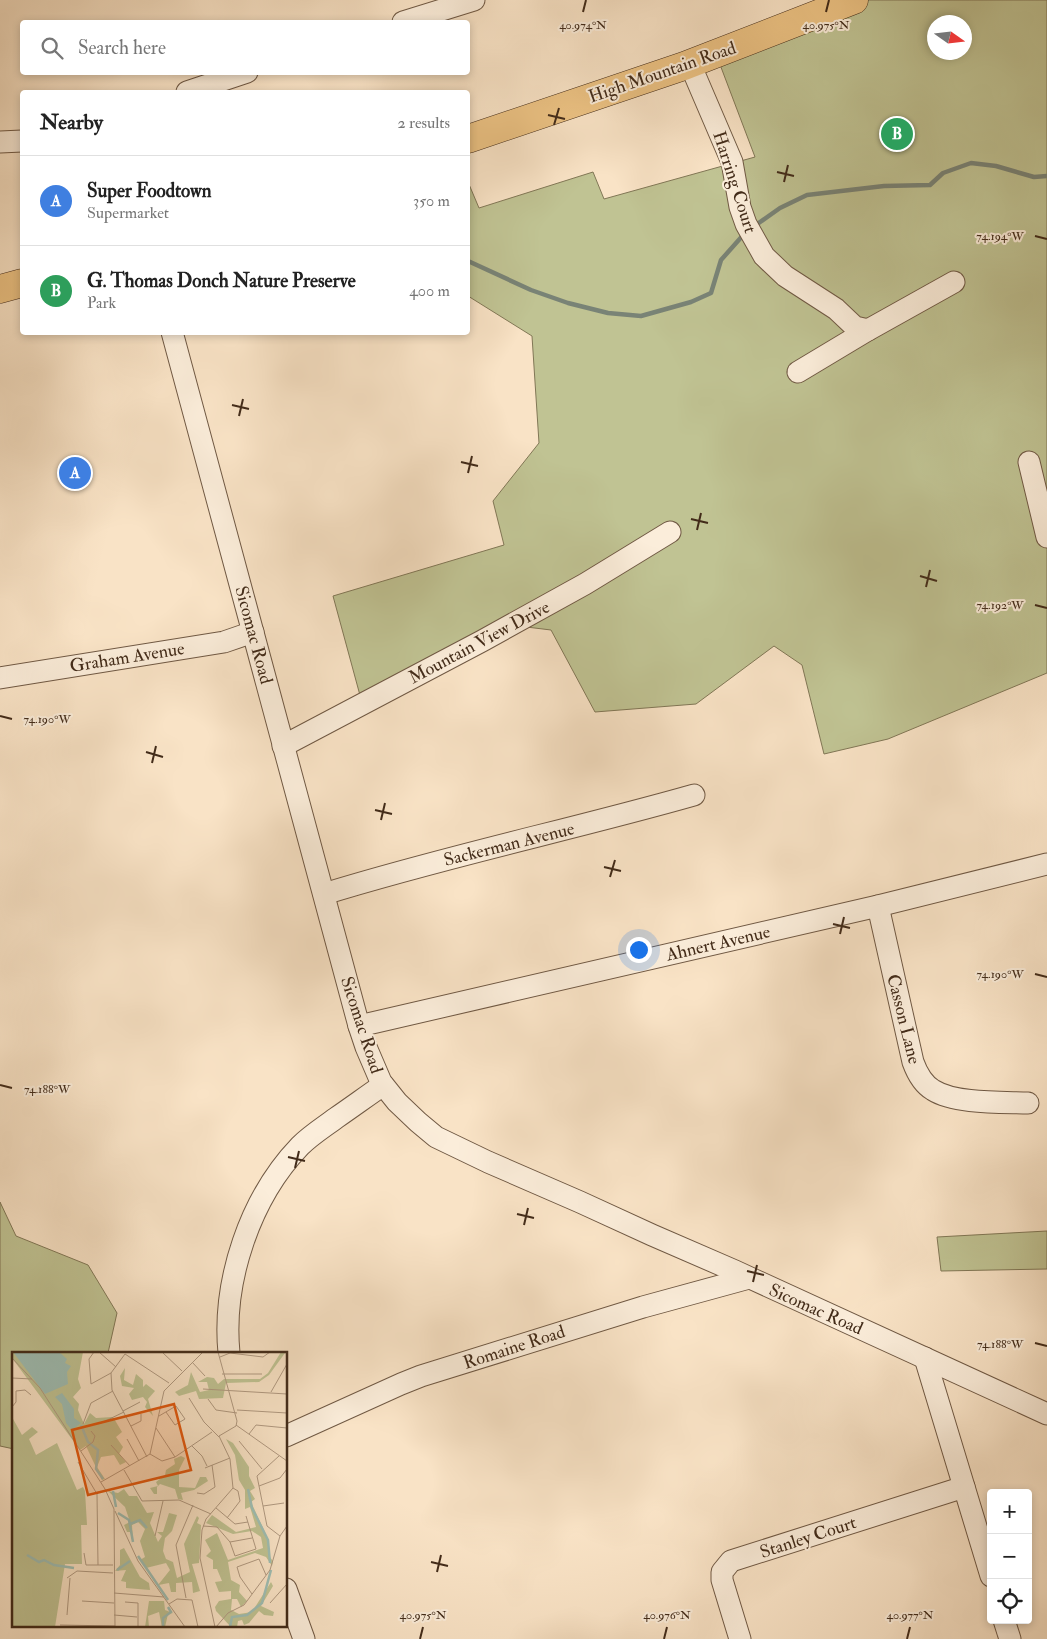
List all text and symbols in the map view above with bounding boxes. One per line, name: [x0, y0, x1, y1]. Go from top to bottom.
north arrow: [927, 15, 972, 60]
text: 40.974°N: [559, 18, 607, 33]
text: 40.975°N: [803, 18, 850, 33]
search box: [20, 20, 470, 75]
icon: search: [38, 34, 66, 62]
text: Search here: [78, 36, 166, 60]
street label: High Mountain Road: [585, 36, 739, 109]
text: Nearby: [40, 109, 103, 136]
text: 2 results: [397, 113, 450, 133]
pin: B: [881, 115, 913, 153]
street label: Harring Court: [707, 128, 762, 236]
text: Super Foodtown: [87, 179, 212, 203]
text: A: [51, 191, 61, 211]
text: 350 m: [413, 191, 450, 211]
text: Supermarket: [87, 203, 169, 223]
text: 74.194°W: [976, 229, 1025, 244]
text: G. Thomas Donch Nature Preserve: [87, 269, 356, 293]
text: B: [51, 281, 61, 301]
text: 400 m: [409, 281, 450, 301]
text: Park: [87, 293, 116, 313]
pin: A: [59, 454, 91, 492]
street label: Sicomac Road: [229, 584, 278, 687]
street label: Mountain View Drive: [405, 595, 554, 689]
text: 74.192°W: [976, 598, 1024, 613]
street label: Graham Avenue: [68, 637, 187, 678]
text: 74.190°W: [23, 712, 71, 727]
street label: Sackerman Avenue: [441, 817, 577, 872]
street label: Ahnert Avenue: [663, 920, 773, 967]
your location: [626, 937, 652, 963]
text: 74.190°W: [976, 967, 1024, 982]
street label: Casson Lane: [881, 972, 926, 1067]
street label: Sicomac Road: [335, 974, 388, 1077]
text: 74.188°W: [24, 1082, 71, 1097]
street label: Sicomac Road: [765, 1279, 867, 1340]
street label: Romaine Road: [460, 1320, 568, 1375]
text: 74.188°W: [977, 1337, 1024, 1352]
inset map: [12, 1352, 288, 1626]
map controls: [987, 1489, 1032, 1624]
button: +: [987, 1489, 1032, 1534]
street label: Stanley Court: [757, 1511, 859, 1564]
button: −: [987, 1534, 1032, 1579]
button: locate: [987, 1579, 1032, 1624]
text: 40.975°N: [400, 1608, 447, 1623]
text: 40.976°N: [643, 1608, 691, 1623]
text: 40.977°N: [886, 1608, 934, 1623]

